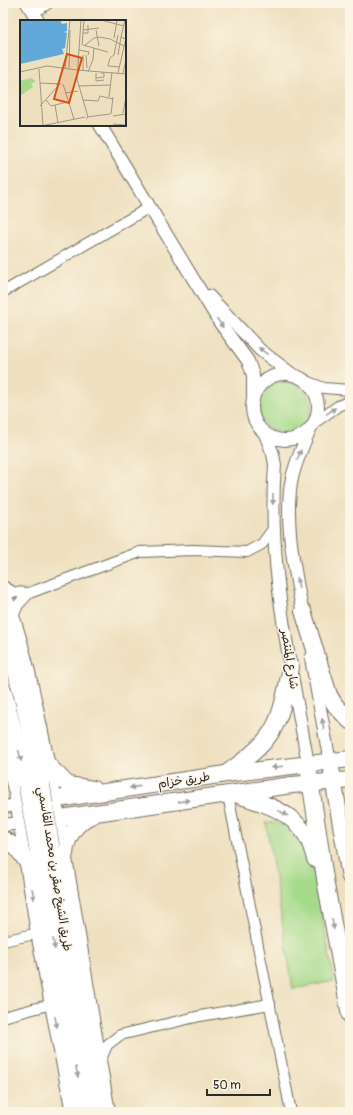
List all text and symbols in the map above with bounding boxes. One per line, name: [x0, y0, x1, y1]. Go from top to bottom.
inset map: [20, 20, 126, 126]
one-way arrow: [216, 318, 224, 328]
one-way arrow: [257, 347, 268, 355]
one-way arrow: [325, 407, 336, 415]
one-way arrow: [297, 448, 303, 460]
one-way arrow: [270, 493, 276, 506]
one-way arrow: [295, 576, 301, 589]
street label: شارع المنتصر: [276, 627, 302, 690]
one-way arrow: [320, 718, 326, 730]
one-way arrow: [17, 750, 23, 762]
one-way arrow: [271, 764, 284, 771]
street label: طريق خزام: [157, 769, 211, 793]
one-way arrow: [129, 784, 141, 790]
street label: طريق الشيخ صقر بن محمد القاسمي: [31, 786, 75, 953]
one-way arrow: [177, 798, 190, 804]
one-way arrow: [278, 810, 289, 816]
one-way arrow: [30, 888, 36, 900]
one-way arrow: [330, 917, 336, 930]
one-way arrow: [51, 938, 57, 950]
one-way arrow: [53, 1016, 59, 1028]
one-way arrow: [74, 1066, 80, 1078]
scale bar: [207, 1071, 270, 1097]
text: 50 m: [213, 1078, 241, 1093]

